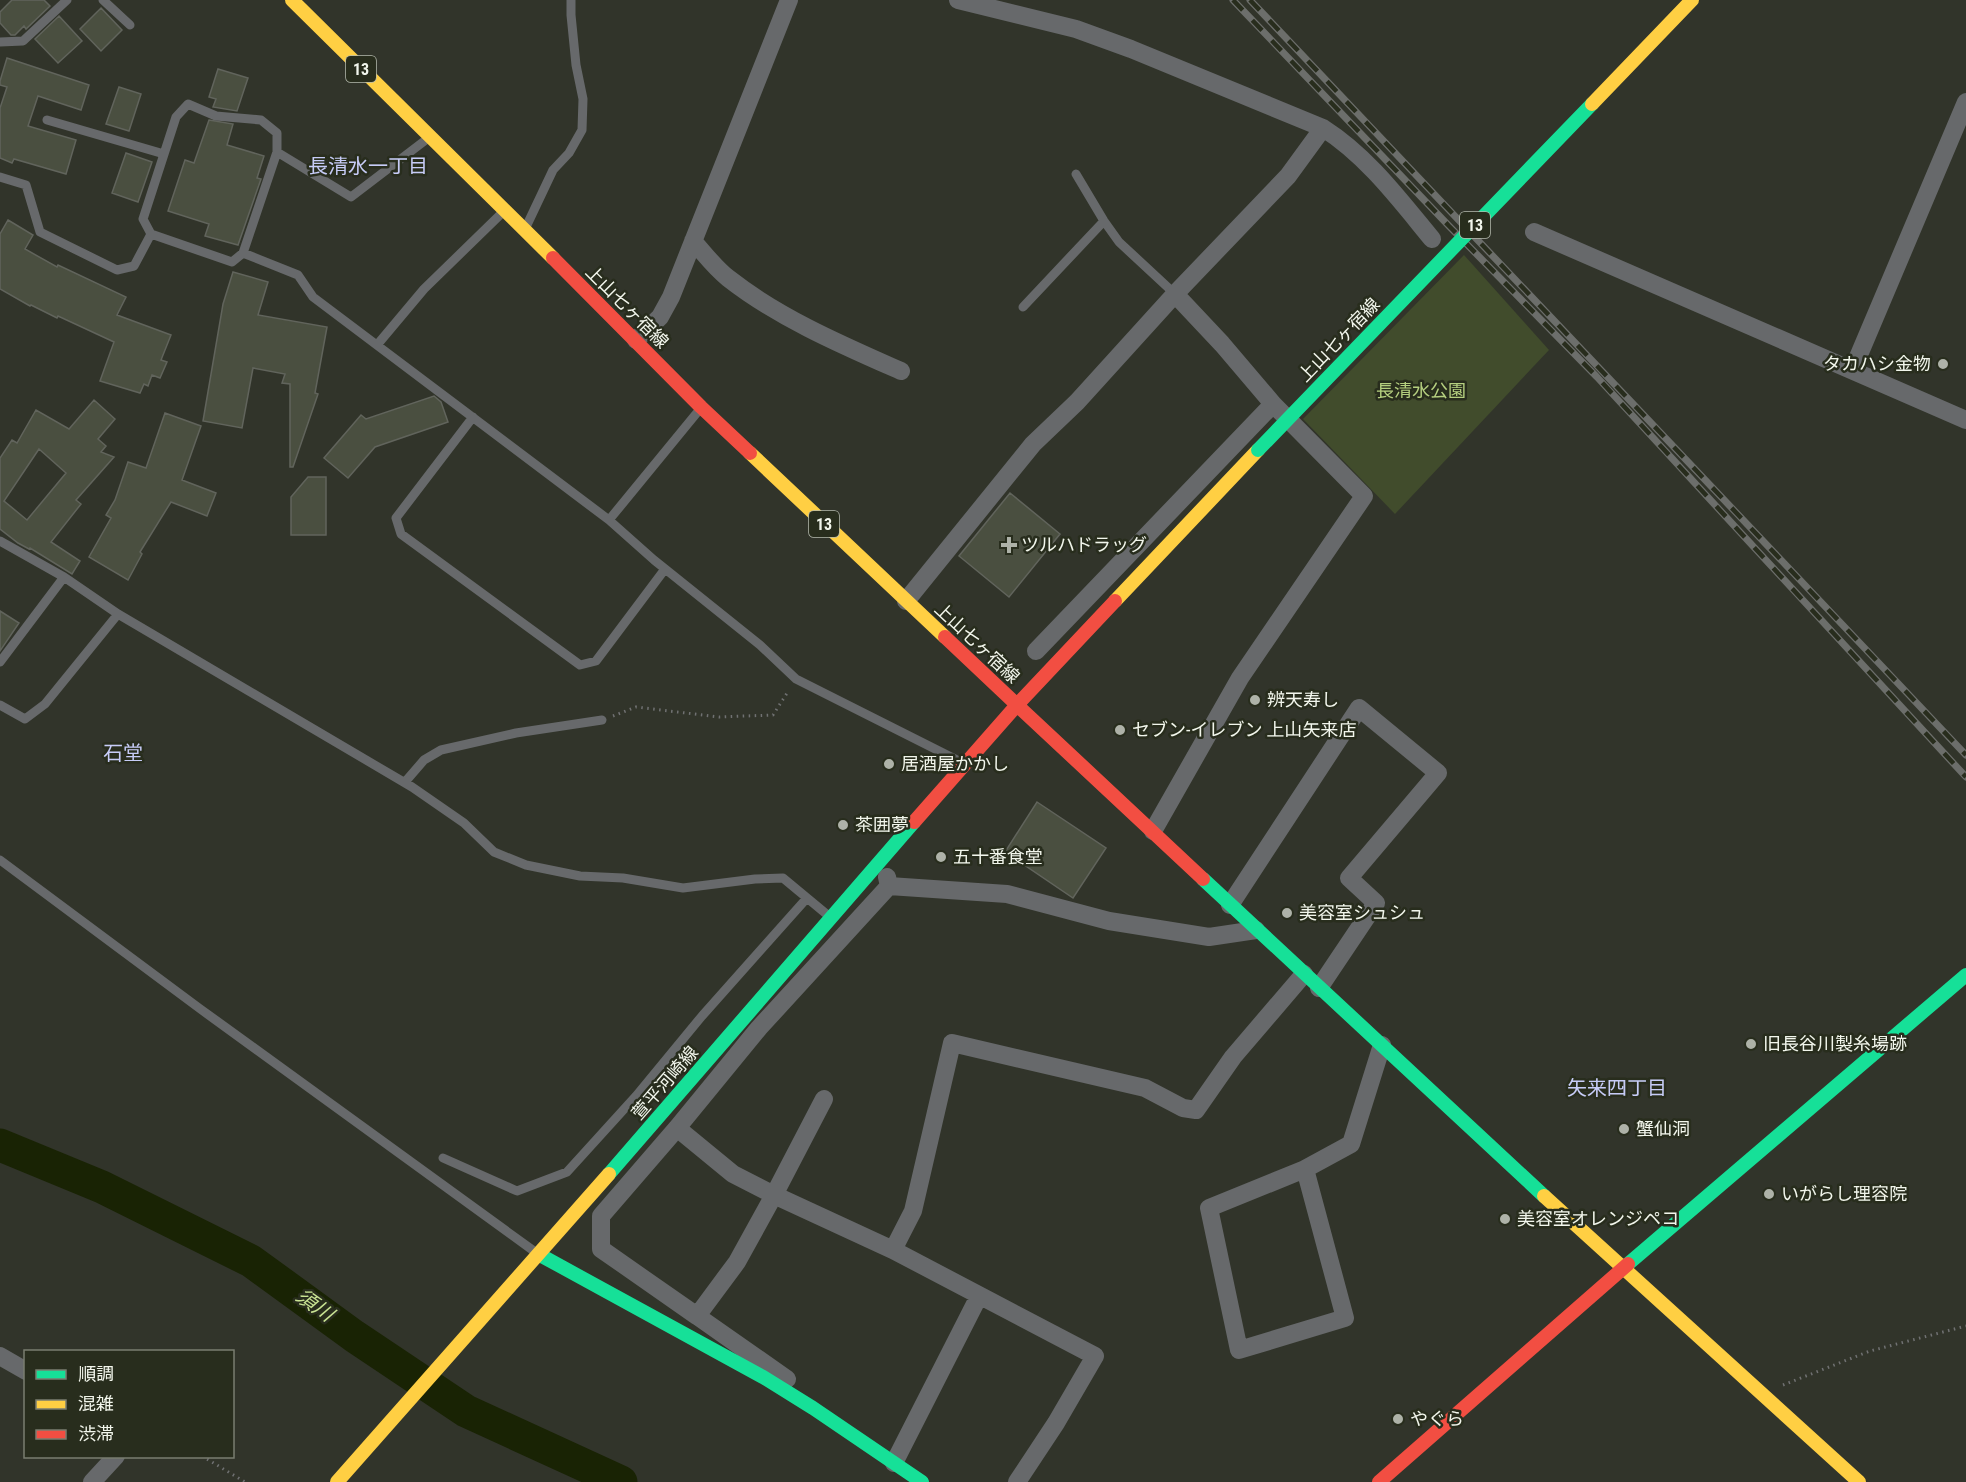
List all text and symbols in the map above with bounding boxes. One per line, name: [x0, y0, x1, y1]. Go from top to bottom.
road number: 13: [346, 56, 376, 82]
district label: 長清水一丁目: [308, 154, 428, 178]
road number: 13: [1460, 212, 1490, 238]
street label: 上山七ヶ宿線: [582, 261, 673, 352]
street label: 上山七ヶ宿線: [1294, 294, 1384, 386]
place label: タカハシ金物: [1823, 353, 1931, 374]
marker: タカハシ金物: [1936, 357, 1950, 371]
park label: 長清水公園: [1376, 380, 1466, 401]
road number: 13: [809, 511, 839, 537]
place label: ツルハドラッグ: [1021, 534, 1147, 555]
marker: ツルハドラッグ: [1002, 538, 1016, 552]
street label: 上山七ヶ宿線: [931, 598, 1024, 687]
place label: 辨天寿し: [1267, 689, 1339, 710]
marker: 辨天寿し: [1248, 693, 1262, 707]
place label: セブン-イレブン 上山矢来店: [1132, 719, 1357, 740]
marker: セブン-イレブン 上山矢来店: [1113, 723, 1127, 737]
district label: 石堂: [103, 741, 143, 765]
place label: 居酒屋かかし: [901, 753, 1009, 774]
marker: 居酒屋かかし: [882, 757, 896, 771]
place label: 茶囲夢: [855, 814, 909, 835]
marker: 茶囲夢: [836, 818, 850, 832]
place label: 五十番食堂: [953, 846, 1043, 867]
marker: 五十番食堂: [934, 850, 948, 864]
place label: 美容室シュシュ: [1299, 902, 1425, 923]
marker: 美容室シュシュ: [1280, 906, 1294, 920]
place label: 旧長谷川製糸場跡: [1763, 1033, 1907, 1054]
marker: 旧長谷川製糸場跡: [1744, 1037, 1758, 1051]
street label: 萱平河崎線: [627, 1042, 702, 1124]
district label: 矢来四丁目: [1567, 1076, 1667, 1100]
place label: 蟹仙洞: [1636, 1118, 1690, 1139]
marker: 蟹仙洞: [1617, 1122, 1631, 1136]
place label: いがらし理容院: [1781, 1183, 1907, 1204]
marker: いがらし理容院: [1762, 1187, 1776, 1201]
place label: 美容室オレンジペコ: [1517, 1208, 1679, 1229]
marker: 美容室オレンジペコ: [1498, 1212, 1512, 1226]
water label: 須川: [292, 1284, 340, 1327]
legend: [24, 1350, 234, 1458]
text: 順調: [78, 1363, 114, 1384]
text: 混雑: [78, 1393, 114, 1414]
place label: やぐら: [1410, 1408, 1464, 1429]
marker: やぐら: [1391, 1412, 1405, 1426]
text: 渋滞: [78, 1423, 114, 1444]

